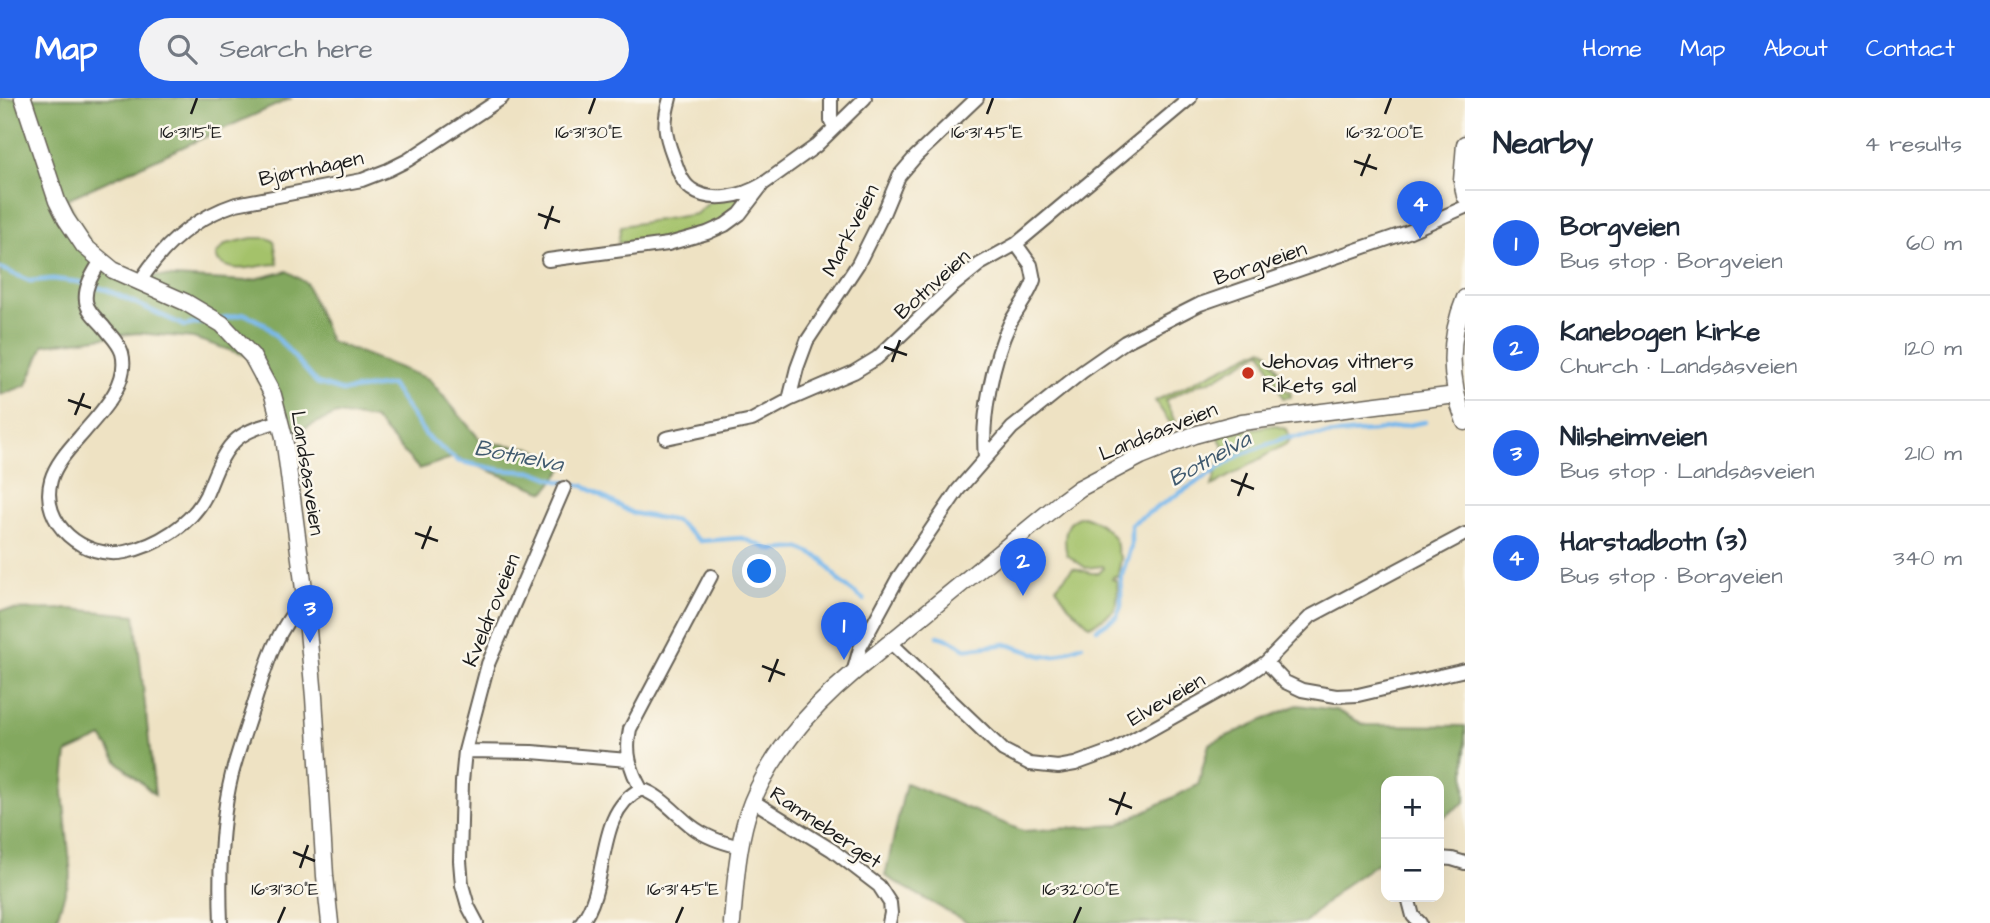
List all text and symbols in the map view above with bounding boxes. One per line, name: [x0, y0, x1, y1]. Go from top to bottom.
search box: [139, 18, 629, 81]
text: Map: [35, 26, 97, 72]
icon: search: [163, 30, 201, 68]
text: Search here: [219, 31, 373, 67]
text: Home: [1582, 32, 1642, 66]
text: Map: [1680, 32, 1725, 66]
text: About: [1763, 32, 1828, 66]
text: Contact: [1866, 32, 1955, 66]
text: 16°31'15"E: [160, 120, 222, 145]
text: 16°31'30"E: [555, 120, 623, 145]
text: 16°31'45"E: [951, 120, 1023, 145]
text: 16°32'00"E: [1346, 120, 1424, 145]
text: Nearby: [1493, 123, 1593, 165]
text: 4 results: [1864, 128, 1962, 160]
street label: Bjørnhågen: [256, 143, 367, 196]
street label: Markveien: [815, 179, 886, 281]
pin: 4: [1397, 181, 1443, 239]
text: Borgveien: [1560, 209, 1679, 245]
text: 1: [1515, 227, 1517, 259]
text: 60 m: [1906, 227, 1962, 259]
street label: Borgveien: [1210, 234, 1311, 295]
street label: Botnveien: [888, 242, 977, 326]
text: Bus stop · Borgveien: [1560, 245, 1783, 277]
text: Kanebogen kirke: [1560, 314, 1760, 350]
text: 2: [1509, 332, 1523, 364]
text: 120 m: [1904, 332, 1962, 364]
place label: Jehovas vitners Rikets sal: [1262, 347, 1414, 400]
text: Church · Landsåsveien: [1560, 350, 1797, 382]
marker: Jehovas vitners Rikets sal: [1240, 365, 1256, 381]
street label: Landsåsveien: [1095, 395, 1222, 468]
street label: Landsåsveien: [283, 409, 332, 537]
text: Nilsheimveien: [1560, 419, 1707, 455]
water label: Botnelva: [1162, 422, 1258, 495]
water label: Botnelva: [472, 432, 567, 480]
text: 3: [1510, 437, 1522, 469]
text: 210 m: [1904, 437, 1962, 469]
text: Bus stop · Landsåsveien: [1560, 455, 1815, 487]
text: Harstadbotn (3): [1560, 524, 1747, 560]
pin: 2: [1000, 538, 1046, 596]
text: 4: [1508, 542, 1524, 574]
text: 340 m: [1893, 542, 1962, 574]
street label: Kveldroveien: [456, 549, 527, 671]
your location: [742, 554, 776, 588]
text: Bus stop · Borgveien: [1560, 560, 1783, 592]
pin: 3: [287, 585, 333, 643]
pin: 1: [821, 602, 867, 660]
street label: Elveveien: [1122, 666, 1210, 733]
map controls: [1381, 776, 1444, 902]
button: +: [1381, 776, 1444, 839]
street label: Ramneberget: [763, 779, 888, 878]
button: −: [1381, 839, 1444, 902]
text: 16°31'30"E: [251, 877, 319, 902]
text: 16°31'45"E: [647, 877, 719, 902]
text: 16°32'00"E: [1042, 877, 1120, 902]

